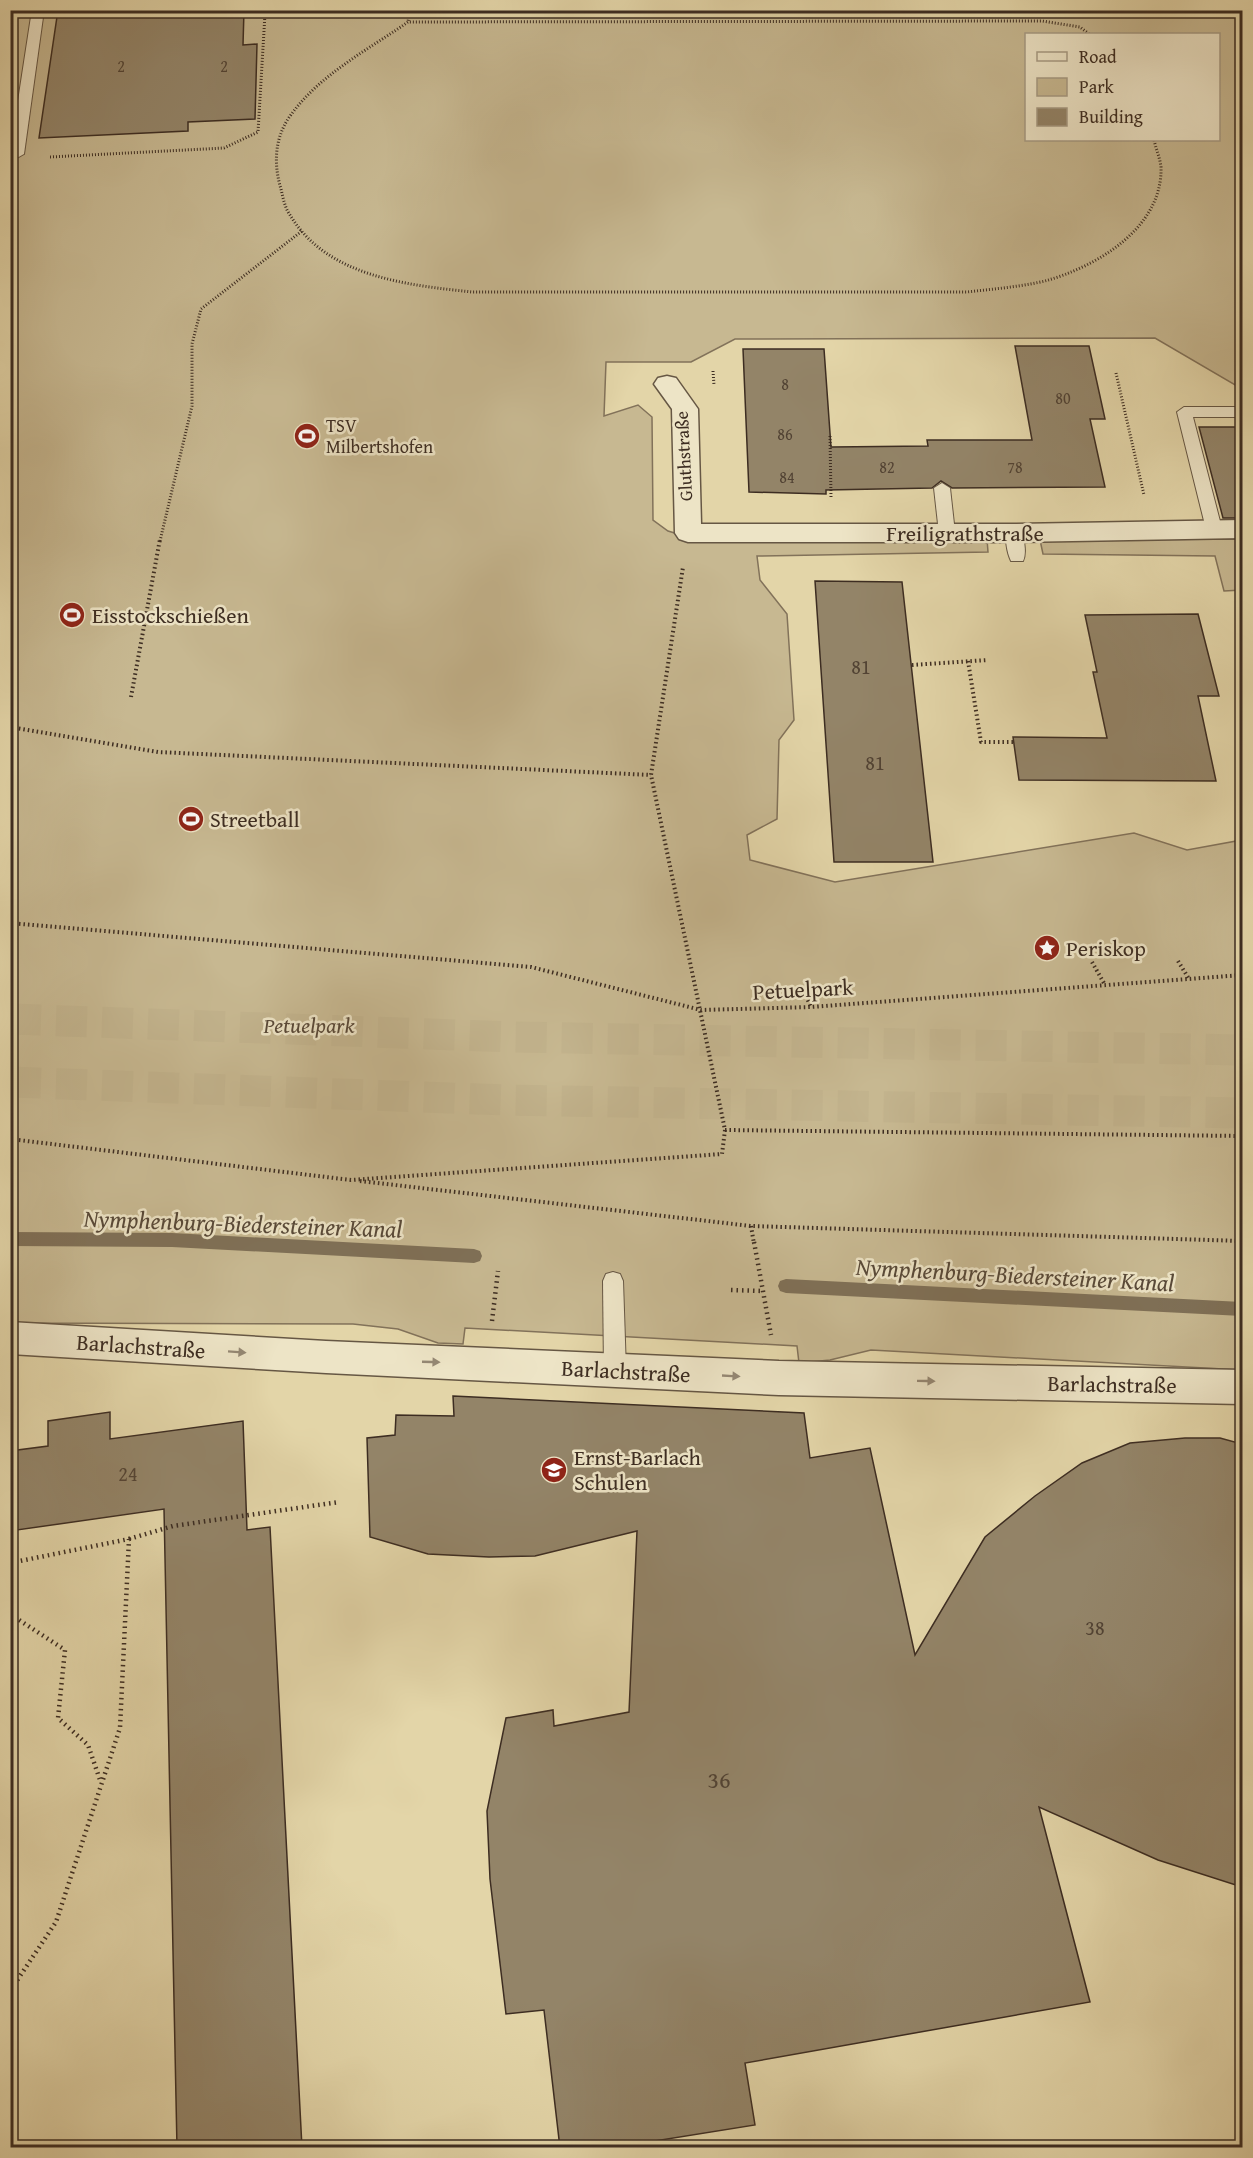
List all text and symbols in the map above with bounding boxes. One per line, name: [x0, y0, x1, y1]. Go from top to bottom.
legend: [1025, 33, 1220, 141]
text: Road: [1079, 43, 1117, 70]
house number: 2: [117, 54, 125, 78]
house number: 2: [220, 54, 228, 78]
text: Park: [1079, 73, 1115, 100]
text: Building: [1079, 103, 1143, 130]
house number: 8: [781, 372, 789, 396]
house number: 80: [1055, 386, 1071, 410]
street label: Gluthstraße: [668, 410, 699, 502]
place label: TSV Milbertshofen: [326, 412, 433, 460]
sports icon: TSV Milbertshofen: [292, 421, 322, 451]
house number: 86: [777, 422, 793, 446]
house number: 82: [879, 455, 895, 479]
house number: 78: [1007, 455, 1023, 479]
house number: 84: [779, 465, 795, 489]
street label: Freiligrathstraße: [886, 517, 1044, 549]
place label: Eisstockschießen: [92, 599, 250, 631]
sports icon: Eisstockschießen: [57, 600, 87, 630]
house number: 81: [851, 652, 871, 681]
house number: 81: [865, 748, 885, 777]
place label: Streetball: [210, 803, 300, 835]
sports icon: Streetball: [176, 804, 206, 834]
place label: Periskop: [1066, 932, 1146, 964]
place icon: Periskop: [1032, 933, 1062, 963]
street label: Petuelpark: [752, 970, 855, 1008]
park label: Petuelpark: [262, 1009, 355, 1041]
water label: Nymphenburg-Biedersteiner Kanal: [82, 1200, 403, 1247]
water label: Nymphenburg-Biedersteiner Kanal: [854, 1249, 1175, 1300]
street label: Barlachstraße: [75, 1326, 207, 1366]
one-way arrow: [227, 1347, 246, 1356]
street label: Barlachstraße: [561, 1352, 691, 1390]
one-way arrow: [422, 1357, 441, 1366]
street label: Barlachstraße: [1047, 1367, 1177, 1401]
one-way arrow: [721, 1371, 740, 1381]
one-way arrow: [916, 1376, 935, 1386]
place label: Ernst-Barlach Schulen: [574, 1441, 702, 1498]
school or university icon: Ernst-Barlach Schulen: [539, 1455, 569, 1485]
house number: 24: [118, 1459, 138, 1488]
house number: 38: [1085, 1613, 1105, 1642]
house number: 36: [707, 1762, 731, 1797]

